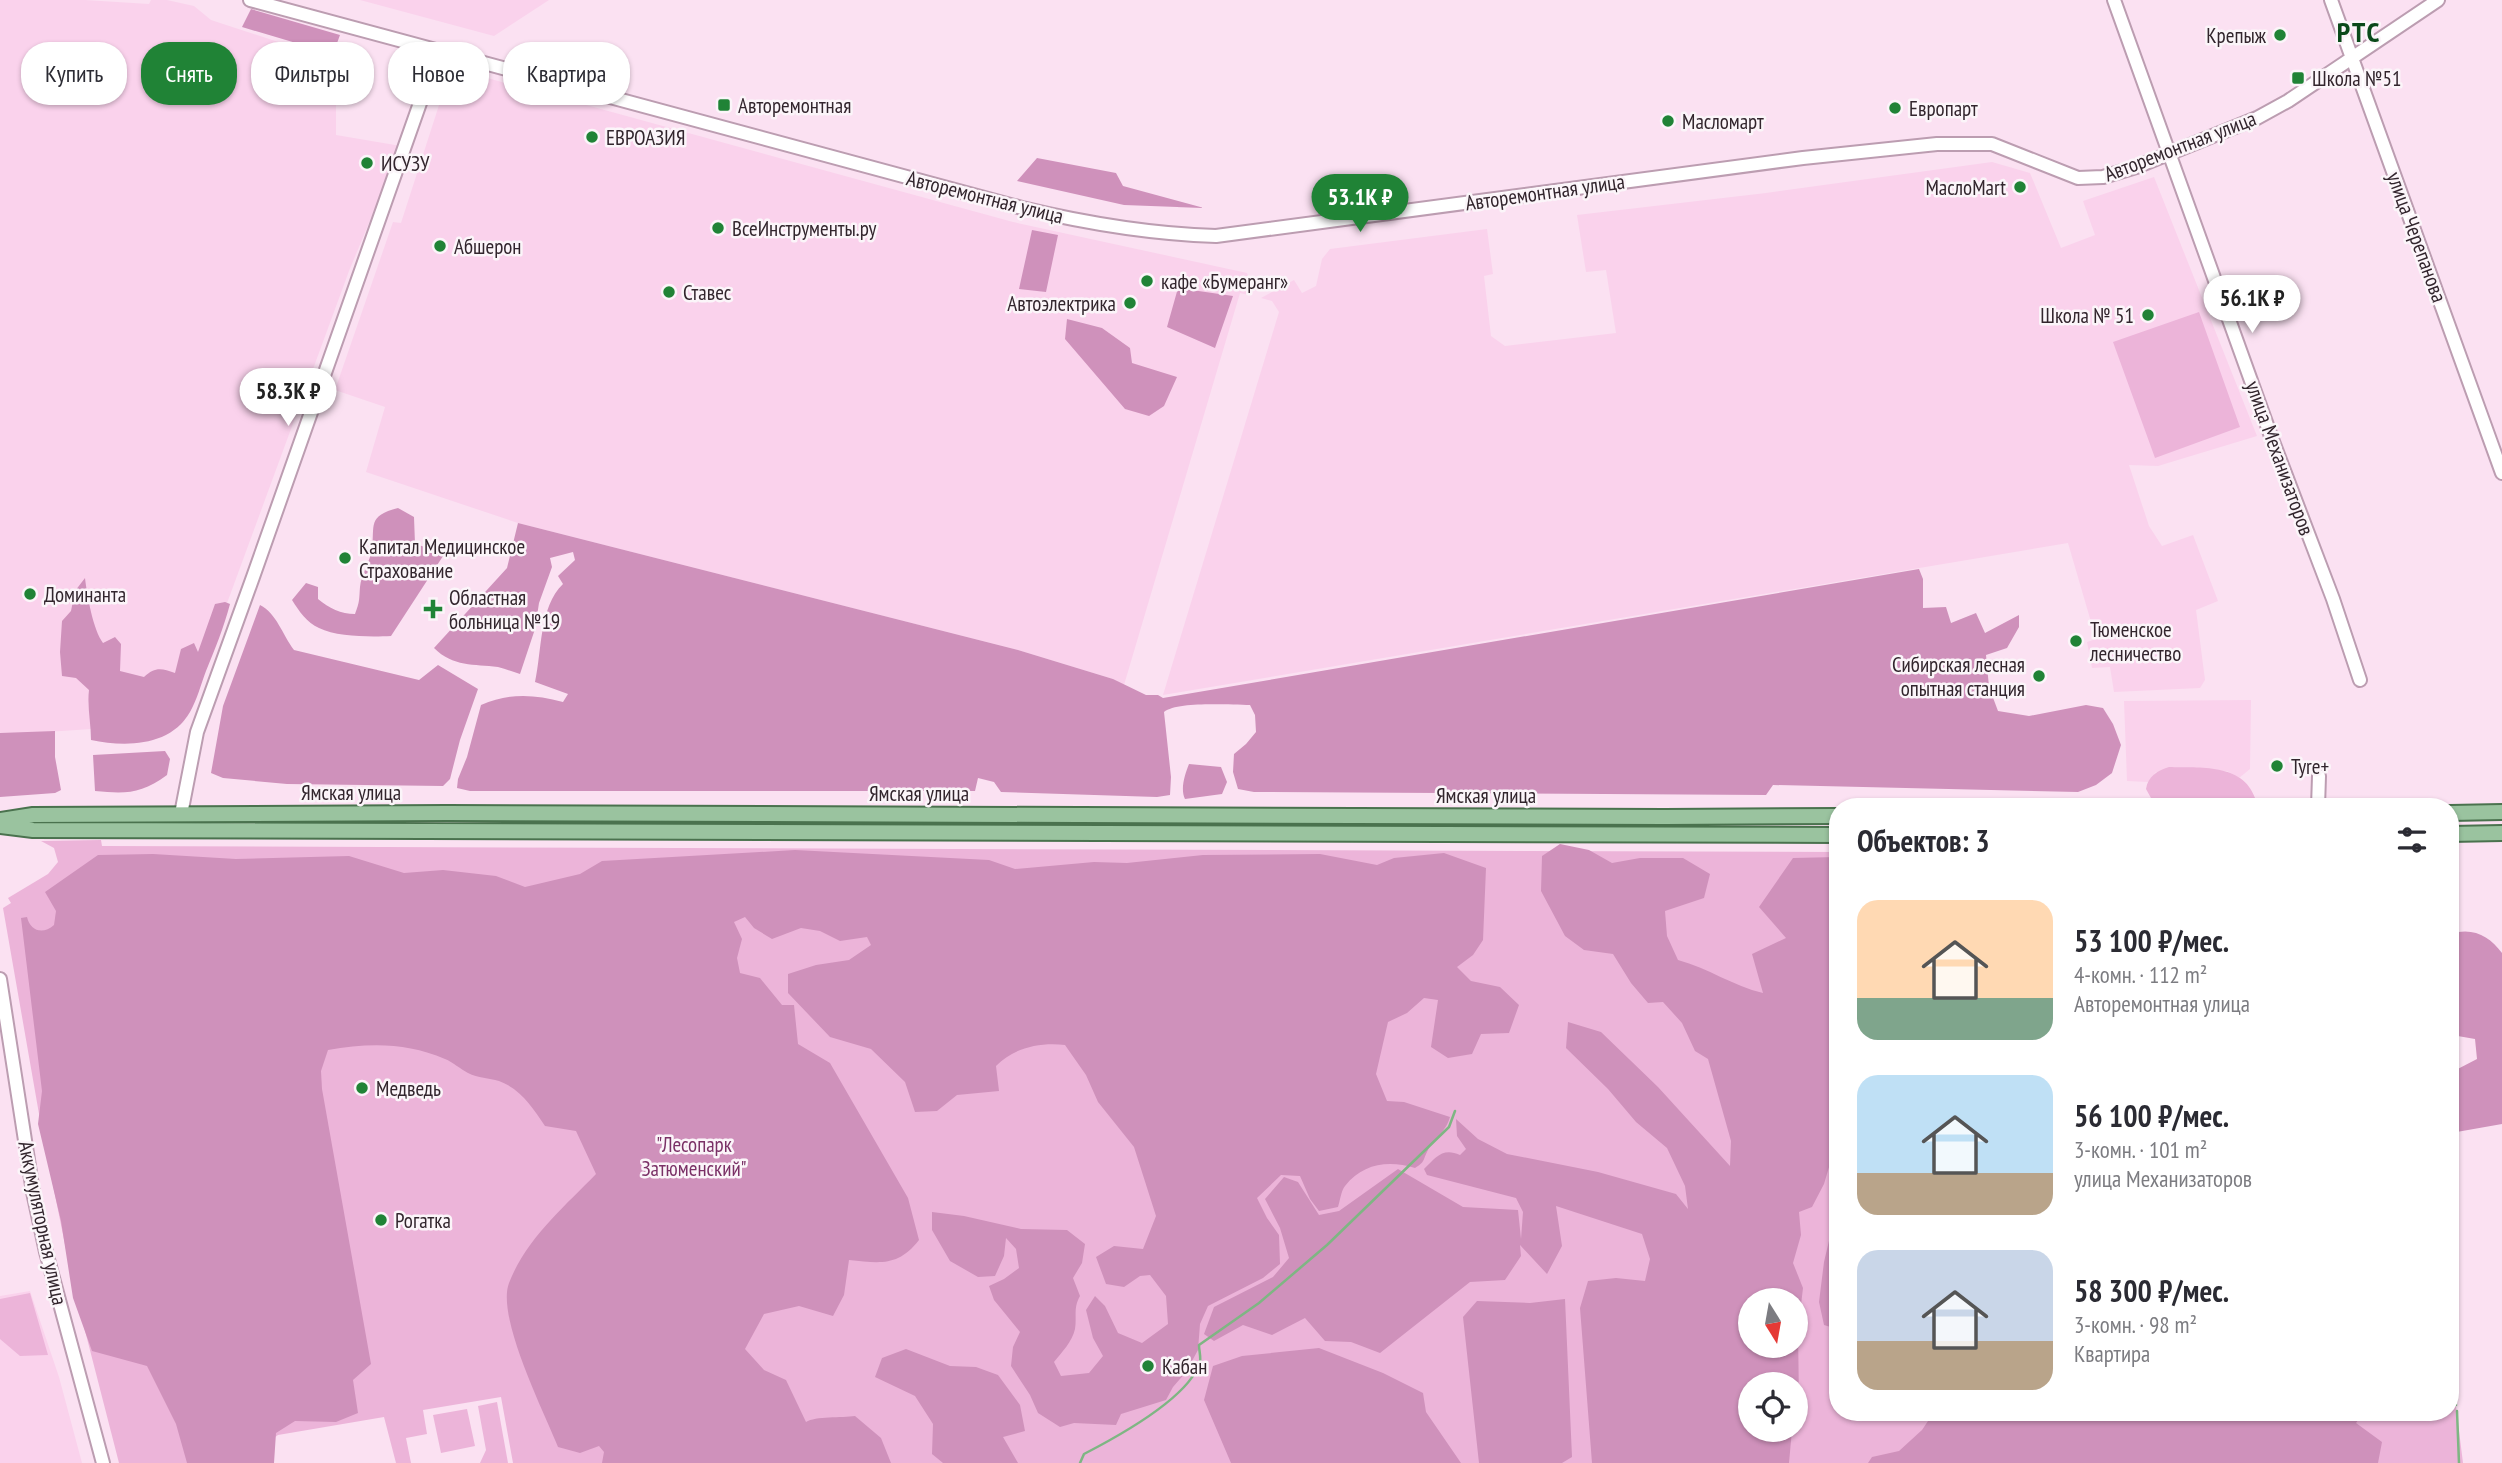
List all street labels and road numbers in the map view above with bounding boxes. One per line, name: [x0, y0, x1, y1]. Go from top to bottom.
street label: Авторемонтная улица: [2100, 105, 2260, 187]
street label: Авторемонтная улица: [904, 164, 1066, 230]
street label: Авторемонтная улица: [1464, 167, 1626, 217]
street label: улица Черепанова: [2381, 168, 2453, 306]
street label: улица Механизаторов: [2240, 377, 2320, 539]
street label: Ямская улица: [301, 779, 401, 806]
street label: Ямская улица: [869, 780, 969, 807]
street label: Ямская улица: [1436, 782, 1536, 809]
street label: Аккумуляторная улица: [12, 1138, 74, 1308]

